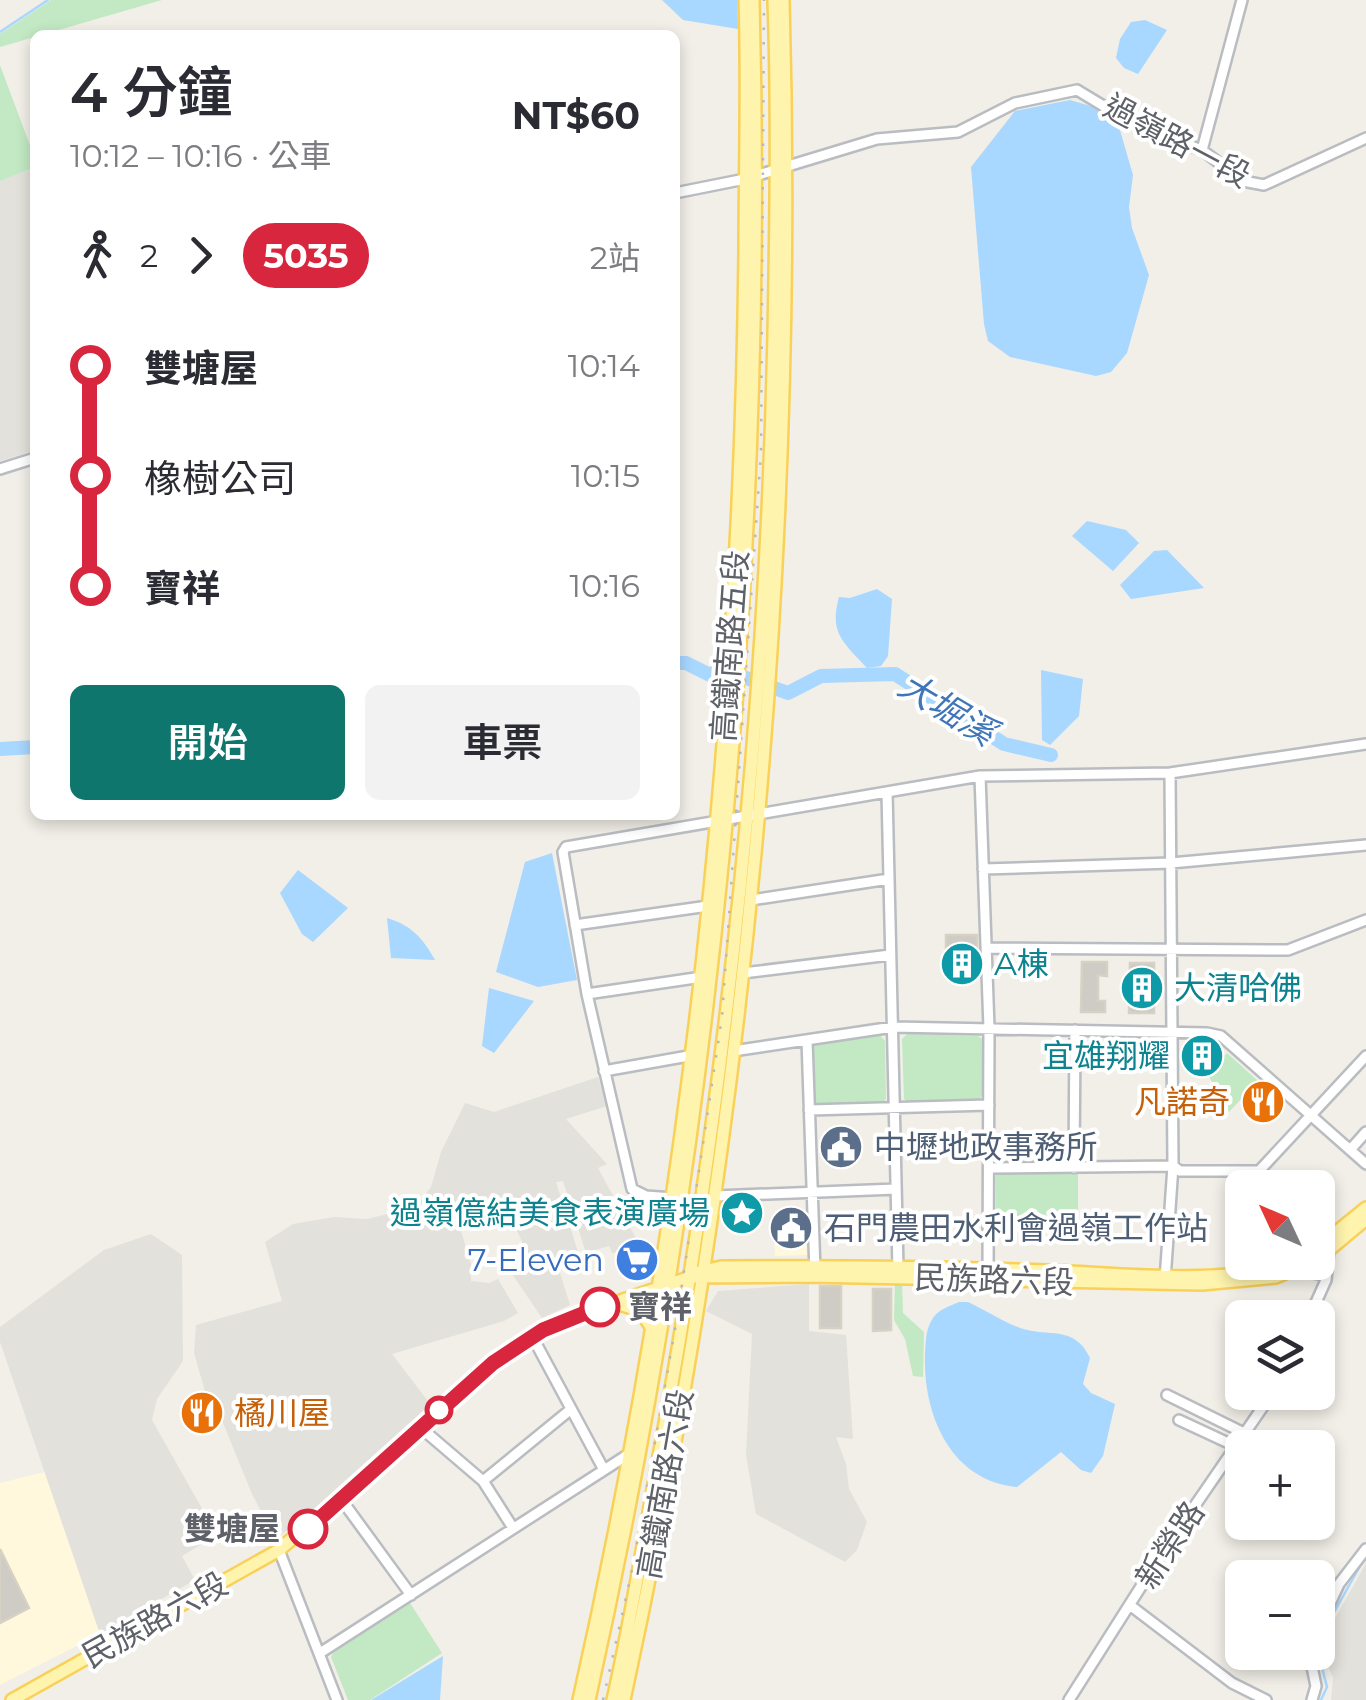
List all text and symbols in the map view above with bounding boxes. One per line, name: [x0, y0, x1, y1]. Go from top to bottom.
text: 4 分鐘: [70, 59, 233, 126]
street label: 過嶺路一段: [1097, 86, 1257, 195]
text: NT$60: [512, 92, 640, 139]
text: 10:12 – 10:16 · 公車: [70, 136, 331, 175]
icon: walk: [70, 228, 125, 283]
icon: forward: [173, 228, 228, 283]
text: 5035: [263, 234, 349, 277]
text: 2: [140, 236, 158, 275]
text: 2站: [590, 238, 640, 277]
text: 雙塘屋: [144, 345, 258, 392]
text: 10:14: [568, 346, 640, 385]
text: 橡樹公司: [144, 455, 296, 502]
text: 10:15: [571, 456, 640, 495]
street label: 高鐵南路五段: [703, 549, 756, 743]
text: 寶祥: [144, 565, 220, 612]
text: 10:16: [569, 566, 640, 605]
water label: 大堀溪: [891, 663, 1008, 757]
button: 開始: [70, 685, 345, 800]
button: 車票: [365, 685, 640, 800]
building icon: A棟: [939, 941, 985, 987]
place label: A棟: [994, 944, 1049, 983]
building icon: 大清哈佛: [1119, 965, 1165, 1011]
place label: 大清哈佛: [1174, 968, 1302, 1007]
building icon: 宜雄翔耀: [1179, 1033, 1225, 1079]
place label: 宜雄翔耀: [1042, 1036, 1170, 1075]
restaurant icon: 凡諾奇: [1240, 1079, 1286, 1125]
place label: 凡諾奇: [1134, 1082, 1230, 1121]
public building icon: 中壢地政事務所: [818, 1124, 864, 1170]
place label: 中壢地政事務所: [874, 1127, 1098, 1166]
north arrow: [1225, 1170, 1335, 1280]
map controls: [1225, 1170, 1335, 1670]
place icon: 過嶺億結美食表演廣場: [719, 1190, 765, 1236]
place label: 過嶺億結美食表演廣場: [390, 1193, 710, 1232]
public building icon: 石門農田水利會過嶺工作站: [768, 1205, 814, 1251]
place label: 石門農田水利會過嶺工作站: [824, 1208, 1208, 1247]
supermarket icon: 7-Eleven: [614, 1237, 660, 1283]
place label: 7-Eleven: [468, 1240, 604, 1279]
street label: 民族路六段: [913, 1257, 1075, 1302]
place label: 寶祥: [628, 1287, 692, 1326]
marker: 寶祥: [581, 1288, 619, 1326]
button: layers: [1225, 1300, 1335, 1410]
street label: 高鐵南路六段: [629, 1386, 700, 1582]
restaurant icon: 橘川屋: [179, 1390, 225, 1436]
place label: 橘川屋: [234, 1393, 330, 1432]
unlabelled marker: [426, 1397, 452, 1423]
button: +: [1225, 1430, 1335, 1540]
street label: 新榮路: [1127, 1494, 1212, 1596]
place label: 雙塘屋: [184, 1509, 280, 1548]
marker: 雙塘屋: [289, 1510, 327, 1548]
button: −: [1225, 1560, 1335, 1670]
street label: 民族路六段: [75, 1564, 234, 1675]

